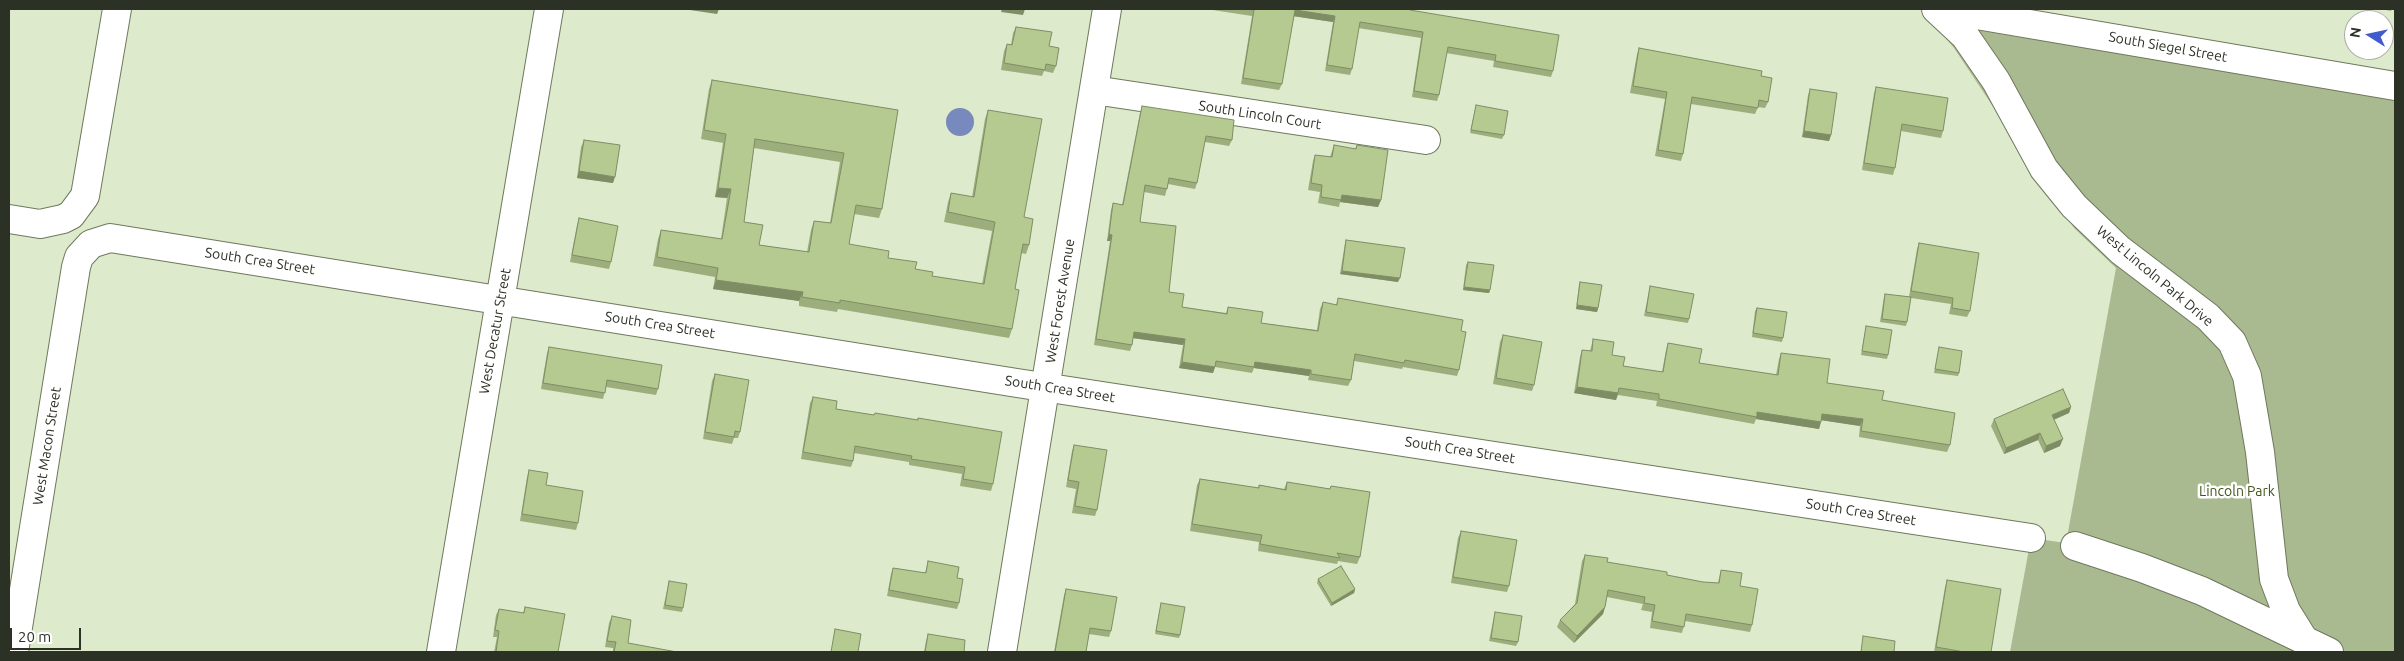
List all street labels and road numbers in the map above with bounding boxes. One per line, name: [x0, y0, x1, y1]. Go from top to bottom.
street label: South Siegel Street: [2107, 28, 2229, 66]
street label: South Lincoln Court: [1198, 97, 1322, 133]
street label: West Lincoln Park Drive: [2093, 222, 2217, 330]
street label: West Forest Avenue: [1042, 238, 1078, 364]
street label: South Crea Street: [204, 244, 316, 278]
street label: West Decatur Street: [476, 267, 514, 395]
street label: South Crea Street: [604, 308, 716, 342]
street label: South Crea Street: [1004, 372, 1116, 406]
street label: West Macon Street: [29, 386, 65, 506]
street label: South Crea Street: [1404, 433, 1516, 467]
street label: South Crea Street: [1805, 495, 1917, 529]

